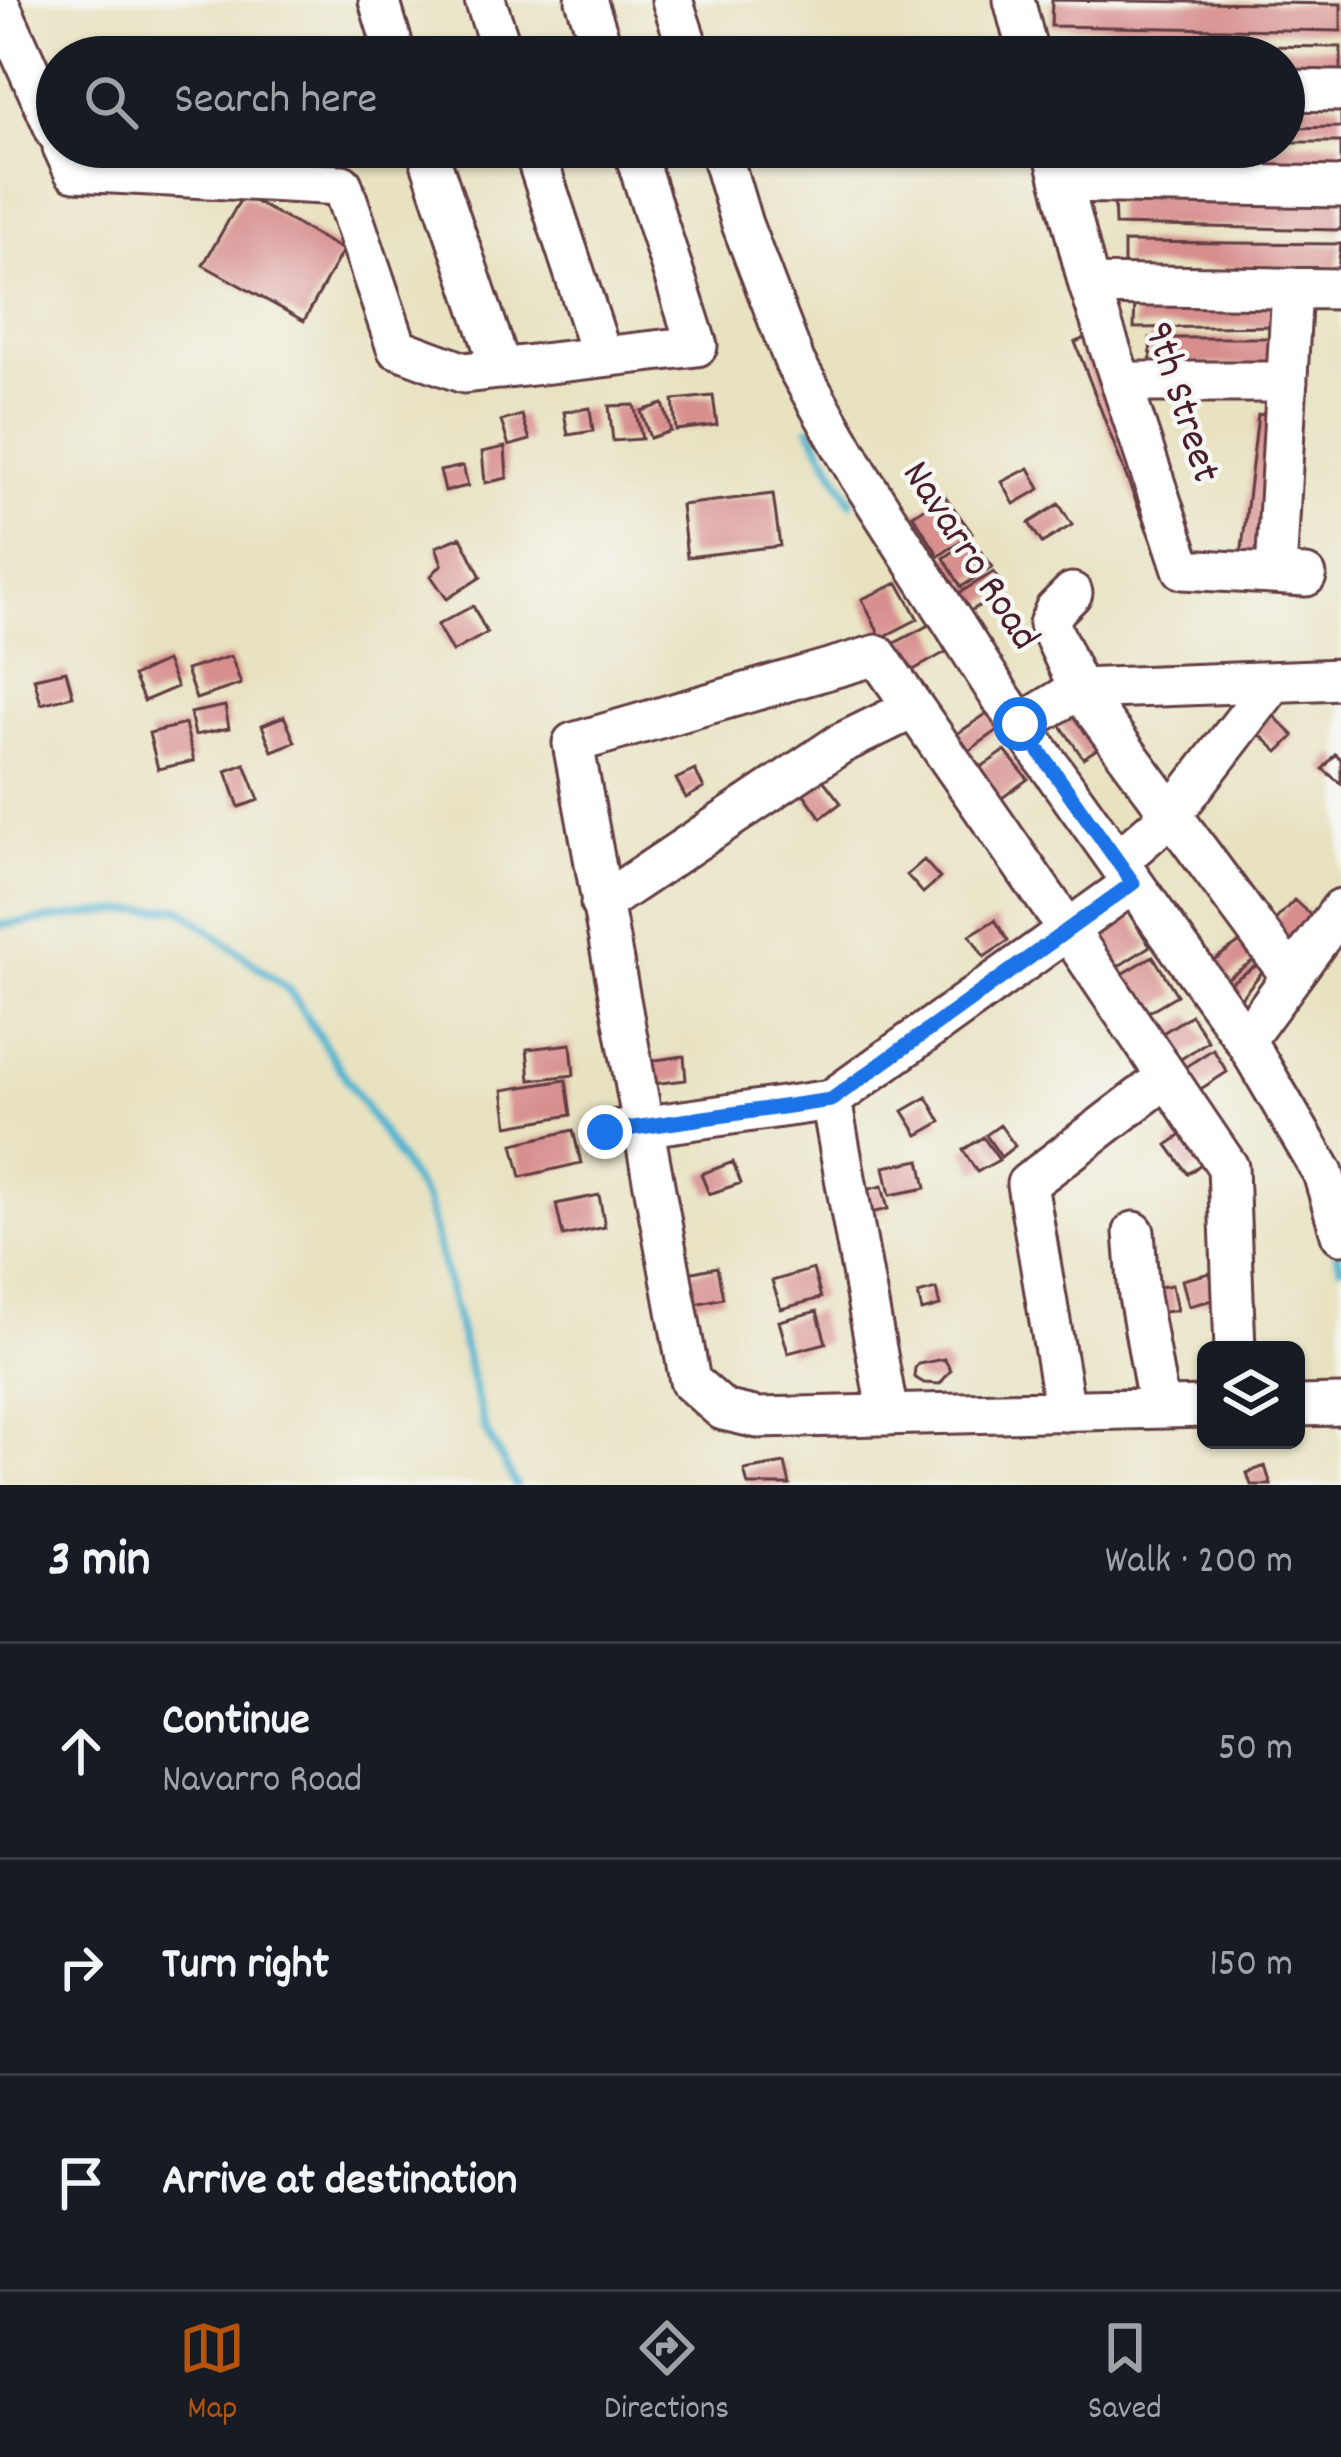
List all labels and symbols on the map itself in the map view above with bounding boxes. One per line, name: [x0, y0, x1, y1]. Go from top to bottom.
street label: 9th Street: [1125, 315, 1233, 491]
street label: Navarro Road: [884, 450, 1052, 664]
route start: [993, 697, 1047, 751]
route end: [578, 1105, 632, 1159]

